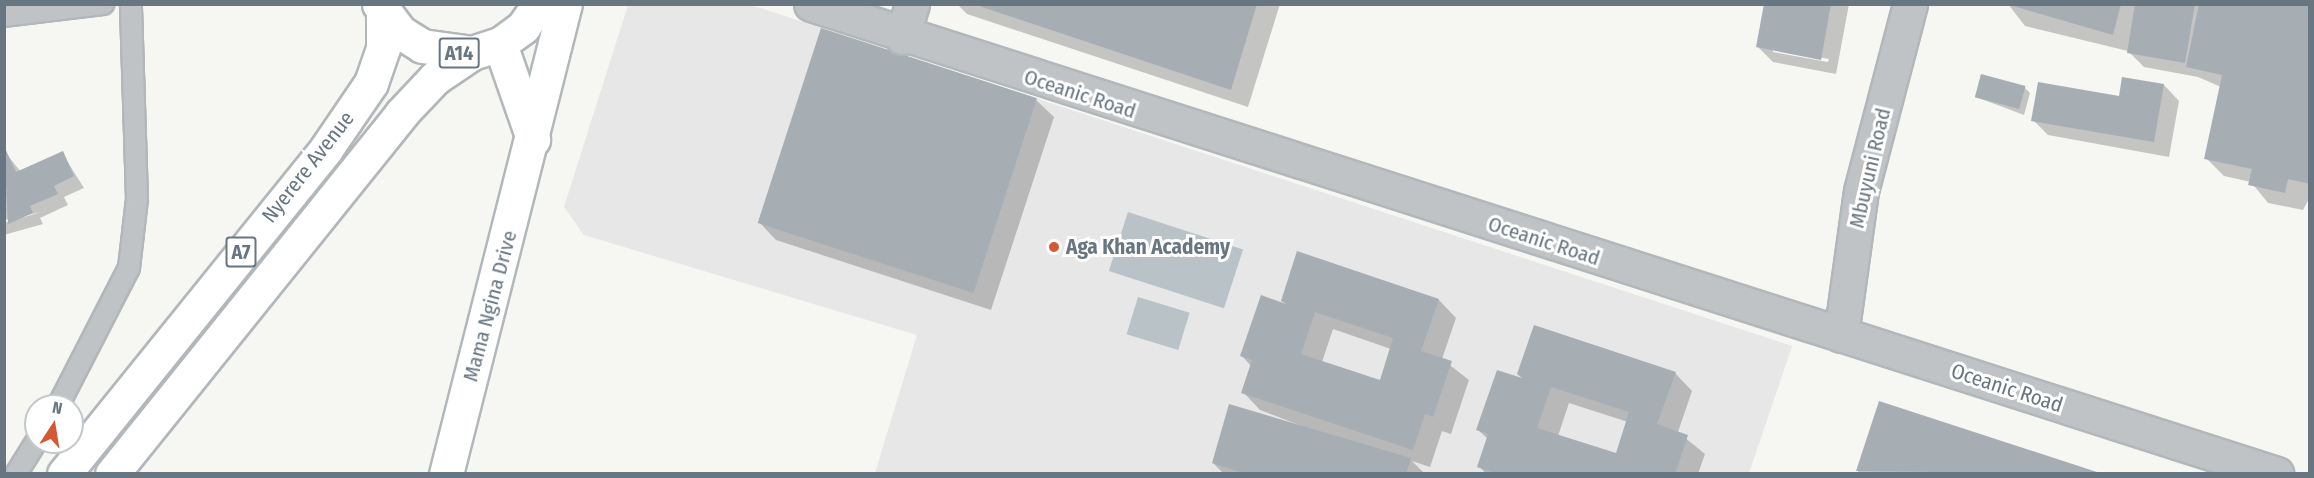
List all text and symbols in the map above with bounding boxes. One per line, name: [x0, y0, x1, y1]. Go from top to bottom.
road number: A14: [438, 36, 480, 70]
street label: Oceanic Road: [1021, 64, 1139, 124]
street label: Nyerere Avenue: [257, 106, 359, 228]
street label: Mbuyuni Road: [1844, 106, 1896, 230]
street label: Oceanic Road: [1485, 211, 1603, 271]
street label: Mama Ngina Drive: [458, 228, 522, 384]
place label: Aga Khan Academy: [1066, 234, 1230, 260]
road number: A7: [224, 235, 258, 269]
marker: Aga Khan Academy: [1047, 240, 1061, 254]
street label: Oceanic Road: [1948, 358, 2066, 418]
north arrow: [24, 394, 84, 454]
text: N: [51, 398, 64, 418]

